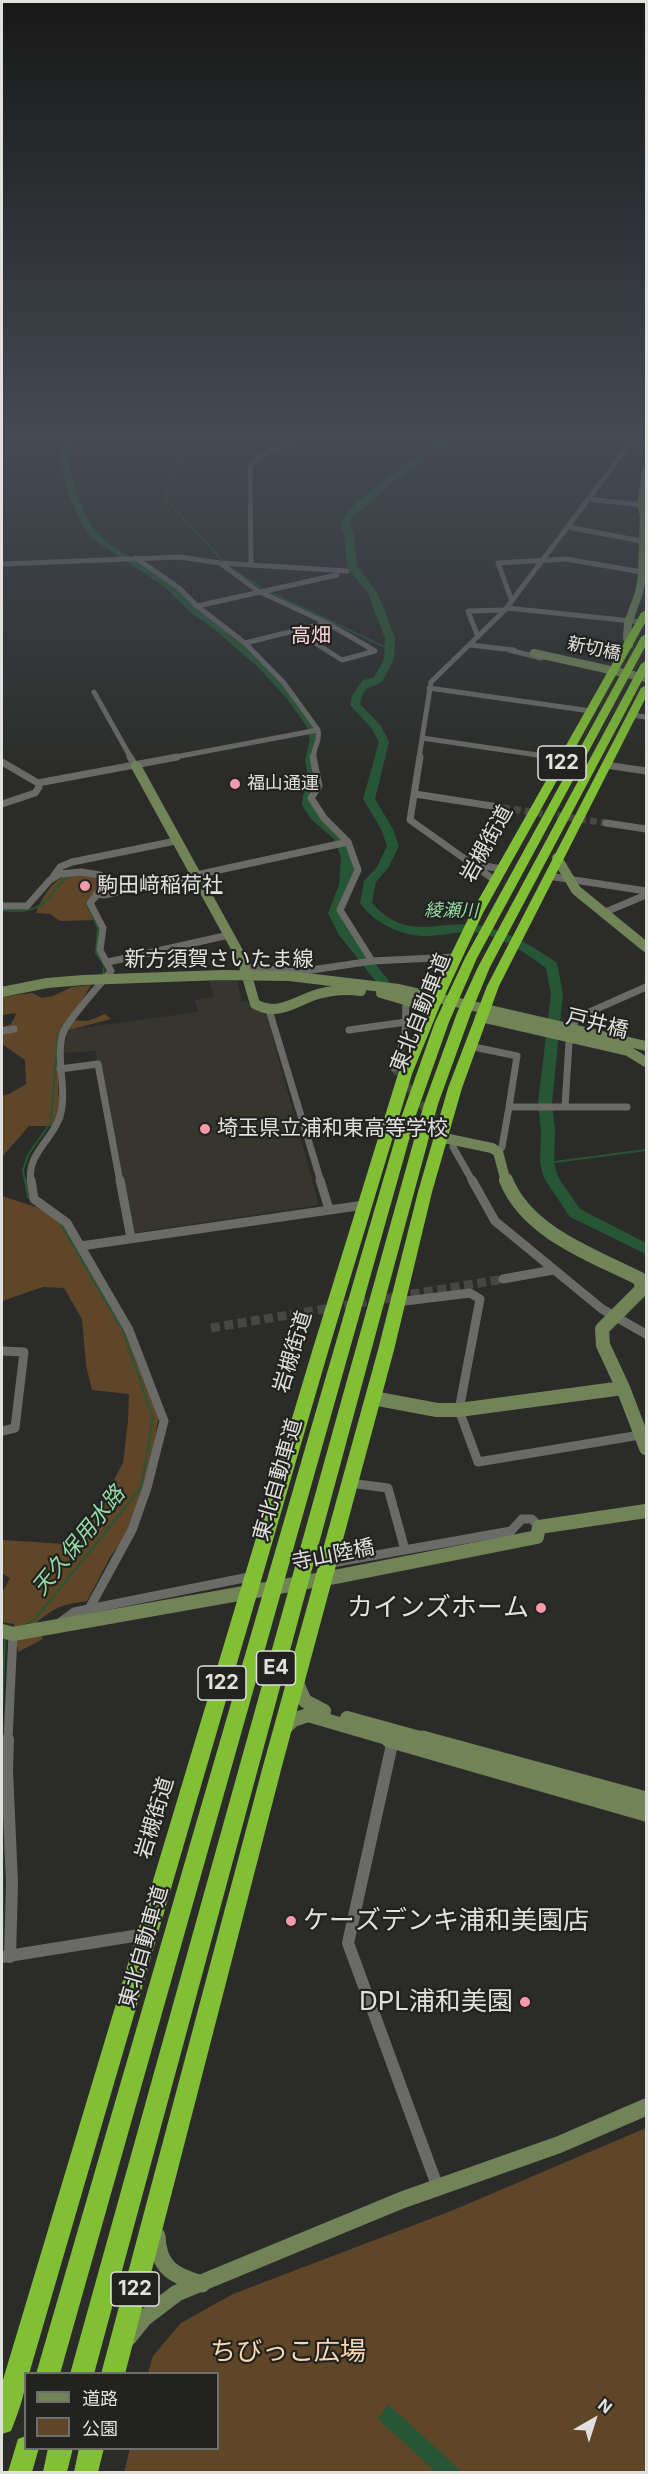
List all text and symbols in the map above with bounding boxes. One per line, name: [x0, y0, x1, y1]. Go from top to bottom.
district label: 高畑: [291, 624, 331, 648]
street label: 新切橋: [565, 633, 623, 665]
road number: 122: [538, 746, 586, 780]
place label: 福山通運: [247, 773, 319, 795]
marker: 福山通運: [228, 777, 242, 791]
street label: 岩槻街道: [456, 801, 518, 887]
place label: 駒田﨑稲荷社: [97, 873, 223, 899]
marker: 駒田﨑稲荷社: [78, 879, 92, 893]
water label: 綾瀬川: [424, 900, 478, 922]
street label: 新方須賀さいたま線: [125, 947, 313, 973]
street label: 東北自動車道: [386, 950, 456, 1076]
street label: 戸井橋: [563, 1004, 631, 1044]
place label: 埼玉県立浦和東高等学校: [217, 1116, 448, 1142]
marker: 埼玉県立浦和東高等学校: [198, 1122, 212, 1136]
street label: 岩槻街道: [269, 1308, 317, 1396]
street label: 東北自動車道: [249, 1416, 307, 1544]
water label: 天久保用水路: [27, 1481, 131, 1601]
street label: 寺山陸橋: [289, 1535, 377, 1575]
place label: カインズホーム: [347, 1592, 529, 1624]
marker: カインズホーム: [534, 1601, 548, 1615]
road number: E4: [256, 1651, 296, 1685]
road number: 122: [198, 1666, 246, 1700]
street label: 岩槻街道: [131, 1774, 179, 1862]
street label: 東北自動車道: [115, 1883, 173, 2011]
place label: ケーズデンキ浦和美園店: [303, 1905, 589, 1937]
marker: ケーズデンキ浦和美園店: [284, 1914, 298, 1928]
place label: DPL浦和美園: [359, 1986, 513, 2018]
marker: DPL浦和美園: [518, 1995, 532, 2009]
road number: 122: [111, 2272, 159, 2306]
park label: ちびっこ広場: [210, 2336, 366, 2368]
legend: [24, 2372, 219, 2450]
text: 道路: [82, 2388, 118, 2409]
north arrow: [564, 2390, 624, 2450]
text: N: [594, 2394, 616, 2418]
text: 公園: [82, 2418, 118, 2439]

